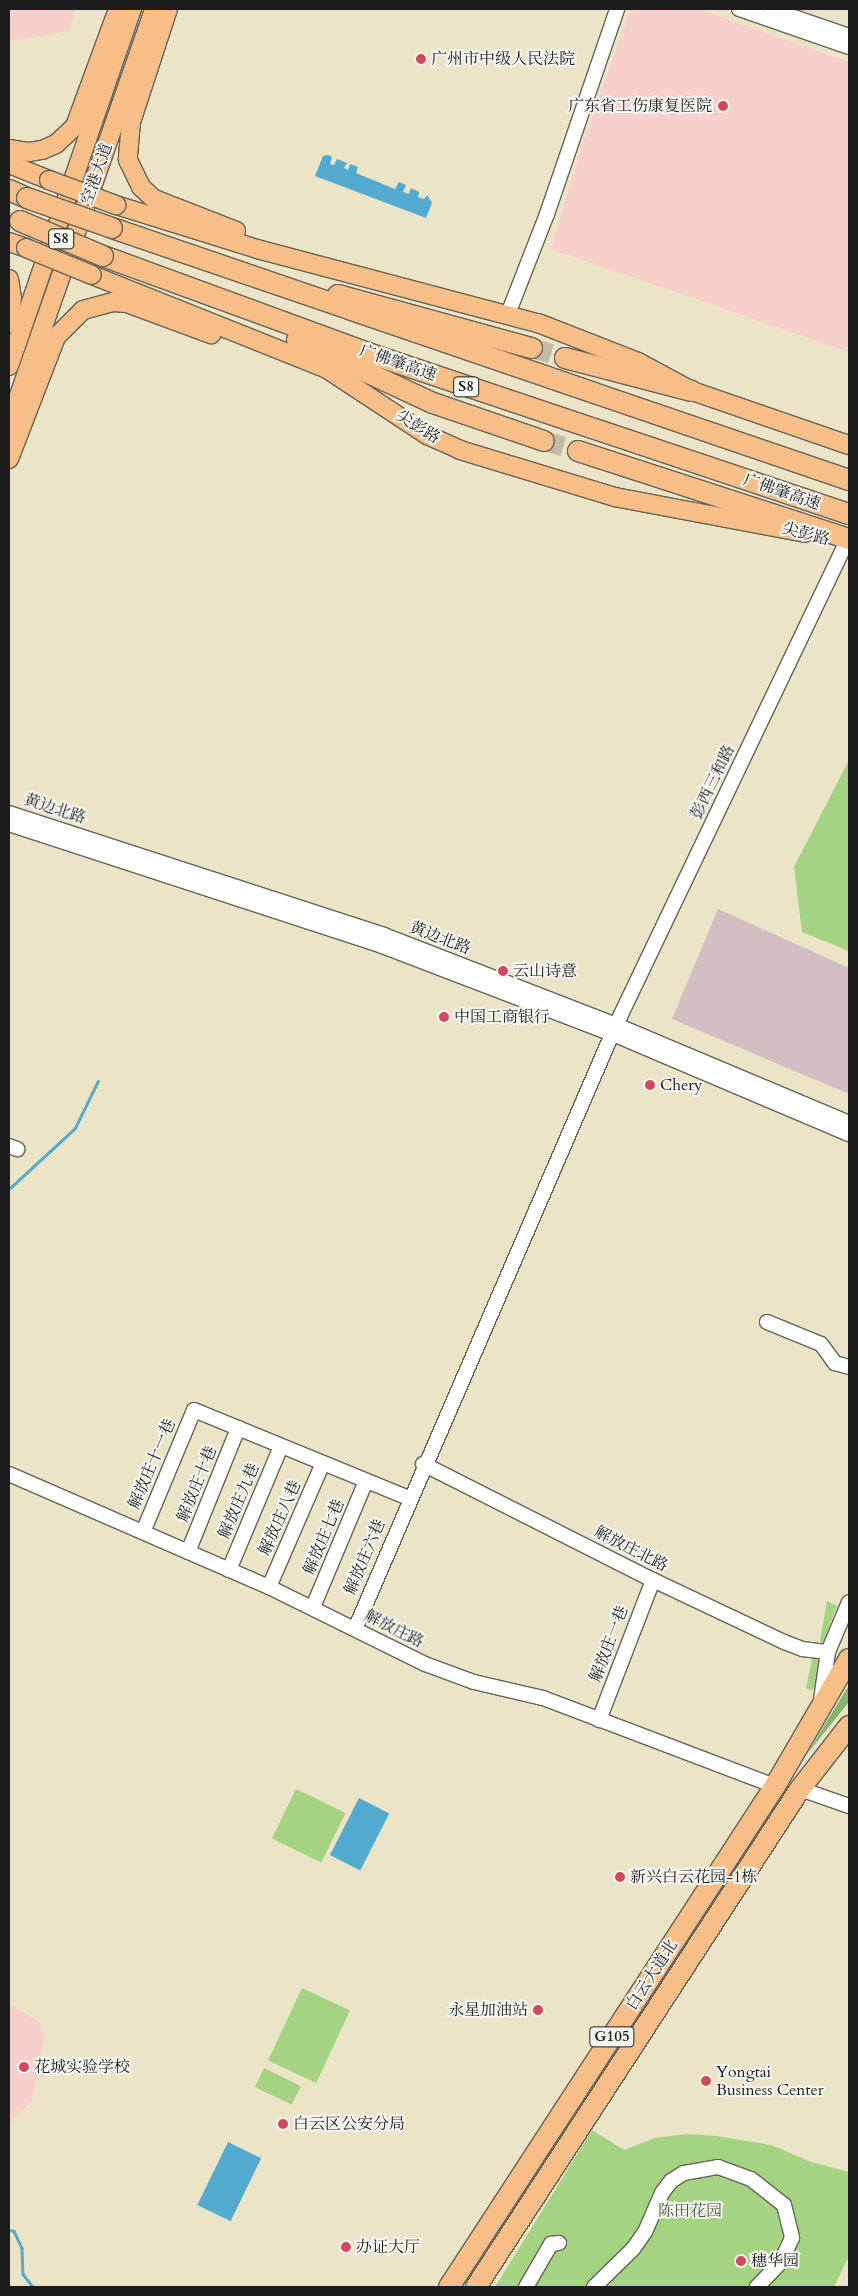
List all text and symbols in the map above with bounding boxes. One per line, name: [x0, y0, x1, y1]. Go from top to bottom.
place label: 广州市中级人民法院: [431, 49, 575, 69]
marker: 广州市中级人民法院: [415, 53, 427, 65]
place label: 广东省工伤康复医院: [568, 96, 712, 116]
marker: 广东省工伤康复医院: [716, 99, 730, 113]
street label: 空港大道: [78, 141, 116, 207]
road number: S8: [47, 226, 75, 252]
street label: 广佛肇高速: [357, 341, 439, 385]
road number: S8: [452, 374, 480, 400]
street label: 尖彭路: [393, 406, 443, 448]
street label: 广佛肇高速: [741, 470, 823, 514]
street label: 尖彭路: [780, 519, 832, 549]
street label: 彭西三和路: [687, 742, 739, 822]
street label: 黄边北路: [22, 790, 88, 828]
street label: 黄边北路: [407, 918, 473, 958]
place label: 云山诗意: [513, 961, 577, 981]
marker: 云山诗意: [497, 965, 509, 977]
place label: 中国工商银行: [454, 1007, 550, 1027]
marker: 中国工商银行: [438, 1011, 450, 1023]
place label: Chery: [660, 1075, 703, 1095]
marker: Chery: [644, 1079, 656, 1091]
street label: 解放庄十一巷: [124, 1416, 180, 1512]
street label: 解放庄十巷: [173, 1443, 221, 1525]
street label: 解放庄九巷: [215, 1460, 263, 1542]
street label: 解放庄八巷: [255, 1478, 305, 1558]
street label: 解放庄七巷: [300, 1496, 348, 1578]
street label: 解放庄六巷: [341, 1516, 389, 1598]
street label: 解放庄北路: [591, 1522, 671, 1576]
street label: 解放庄一巷: [586, 1603, 632, 1685]
street label: 解放庄路: [361, 1606, 427, 1652]
place label: 新兴白云花园-1栋: [630, 1867, 757, 1887]
marker: 新兴白云花园-1栋: [614, 1871, 626, 1883]
street label: 白云大道北: [622, 1936, 682, 2014]
place label: 永星加油站: [448, 2000, 528, 2020]
marker: 永星加油站: [532, 2004, 544, 2016]
road number: G105: [588, 2024, 636, 2050]
place label: 花城实验学校: [34, 2057, 130, 2077]
marker: 花城实验学校: [18, 2061, 30, 2073]
place label: Yongtai Business Center: [716, 2062, 824, 2100]
marker: Yongtai Business Center: [700, 2075, 712, 2087]
place label: 白云区公安分局: [293, 2114, 405, 2134]
marker: 白云区公安分局: [277, 2118, 289, 2130]
park label: 陈田花园: [658, 2201, 722, 2221]
place label: 办证大厅: [356, 2237, 420, 2257]
marker: 办证大厅: [340, 2241, 352, 2253]
place label: 穗华园: [751, 2251, 799, 2271]
marker: 穗华园: [735, 2255, 747, 2267]

